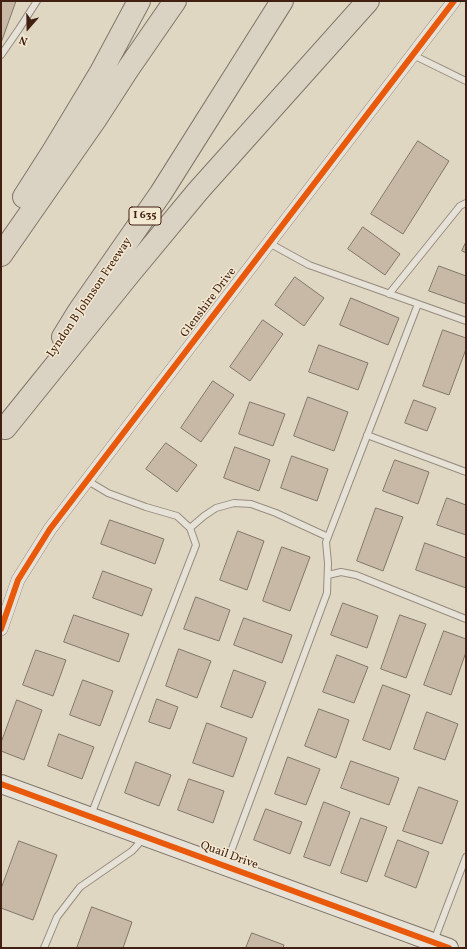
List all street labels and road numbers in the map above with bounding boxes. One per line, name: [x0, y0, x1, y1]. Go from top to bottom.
road number: I 635: [129, 207, 161, 225]
street label: Lyndon B Johnson Freeway: [44, 235, 136, 361]
street label: Glenshire Drive: [178, 265, 240, 341]
street label: Quail Drive: [198, 839, 260, 873]

